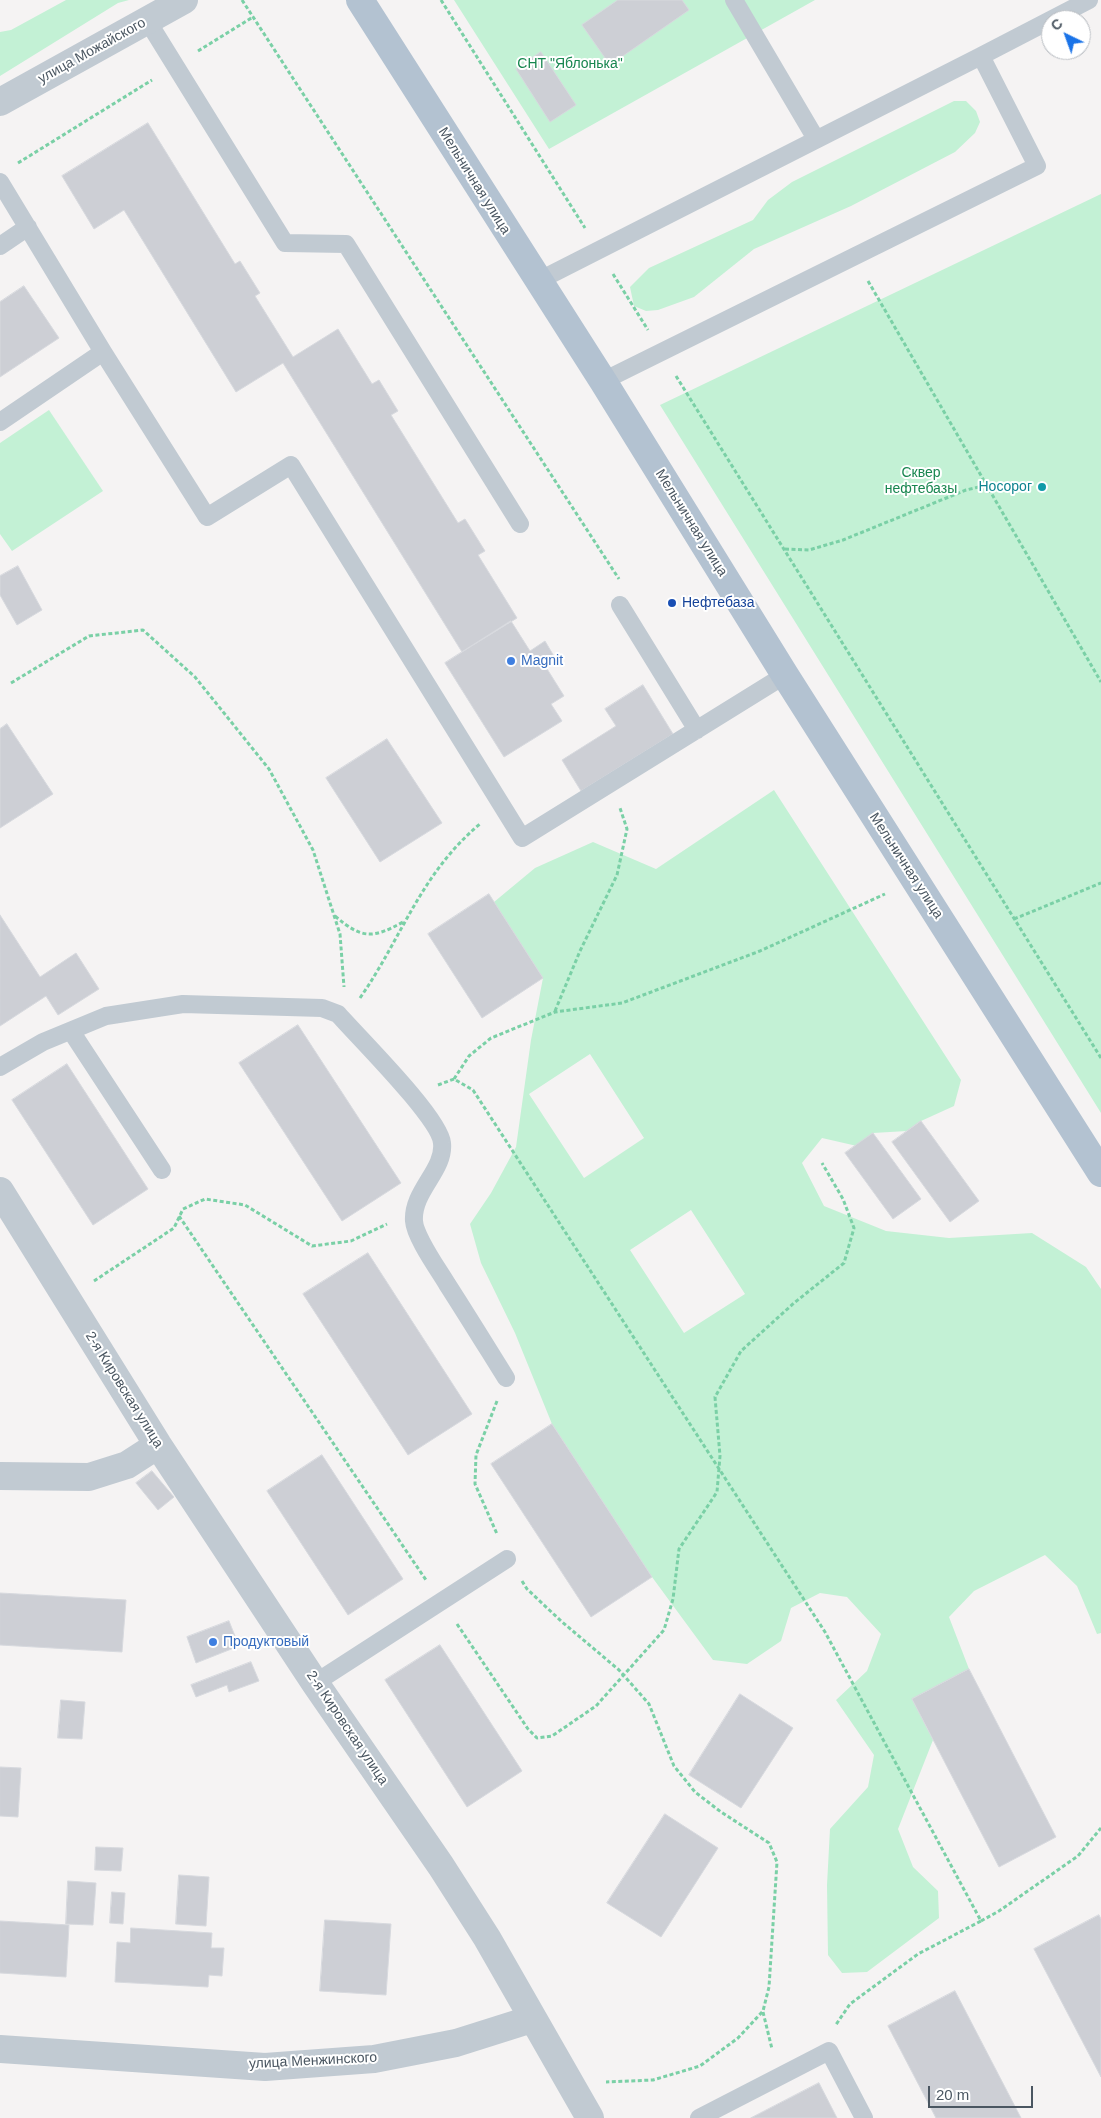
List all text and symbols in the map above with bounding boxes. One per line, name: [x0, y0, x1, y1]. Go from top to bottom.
north arrow: [1041, 10, 1091, 60]
street label: улица Можайского: [35, 14, 149, 88]
text: С: [1048, 15, 1066, 34]
park label: СНТ "Яблонька": [517, 56, 623, 72]
street label: Мельничная улица: [434, 124, 514, 238]
park label: Сквер нефтебазы: [885, 465, 957, 498]
street label: Мельничная улица: [651, 466, 731, 580]
place label: Носорог: [978, 479, 1032, 495]
marker: Носорог: [1036, 481, 1048, 493]
place label: Нефтебаза: [682, 595, 755, 611]
marker: Нефтебаза: [666, 597, 678, 609]
place label: Magnit: [521, 653, 563, 669]
marker: Magnit: [505, 655, 517, 667]
street label: Мельничная улица: [865, 810, 947, 922]
street label: 2-я Кировская улица: [81, 1329, 167, 1451]
place label: Продуктовый: [223, 1634, 309, 1650]
marker: Продуктовый: [207, 1636, 219, 1648]
street label: 2-я Кировская улица: [303, 1668, 391, 1788]
street label: улица Менжинского: [249, 2049, 377, 2073]
scale bar: [931, 2076, 1036, 2108]
text: 20 m: [936, 2086, 969, 2103]

